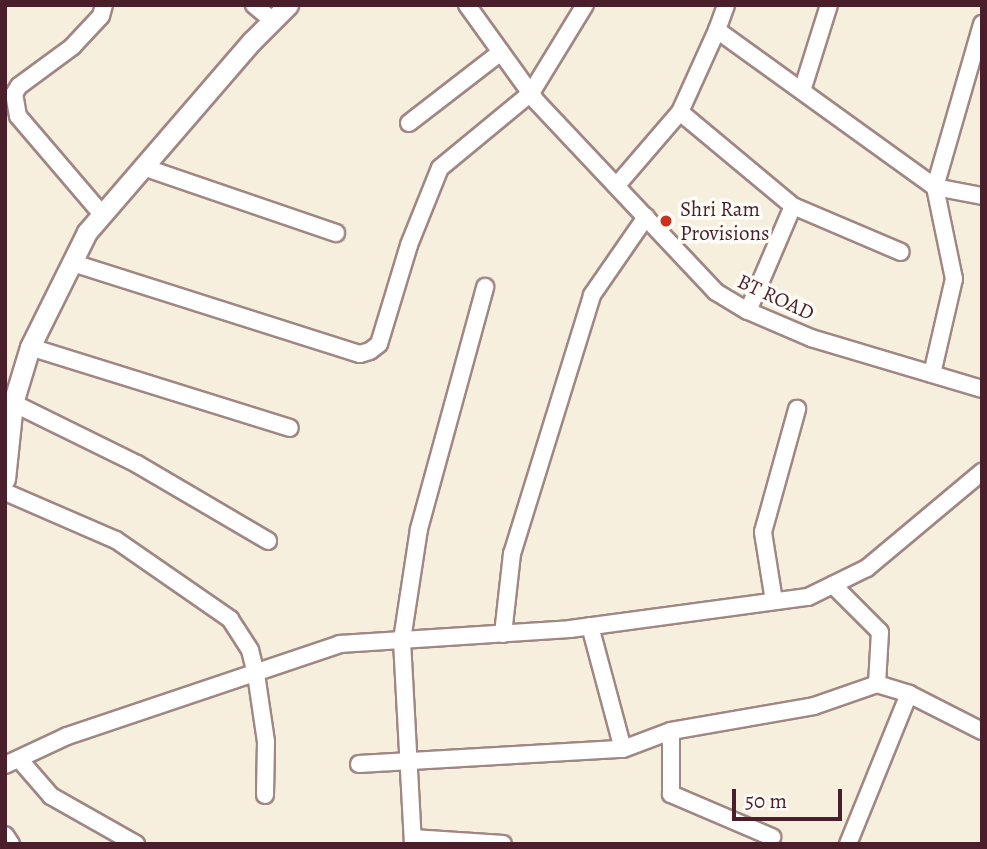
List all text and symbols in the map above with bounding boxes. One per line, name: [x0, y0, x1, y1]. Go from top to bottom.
place label: Shri Ram Provisions: [680, 196, 769, 246]
marker: Shri Ram Provisions: [658, 213, 674, 229]
street label: BT ROAD: [734, 268, 818, 326]
scale bar: [735, 776, 845, 820]
text: 50 m: [745, 787, 787, 815]

